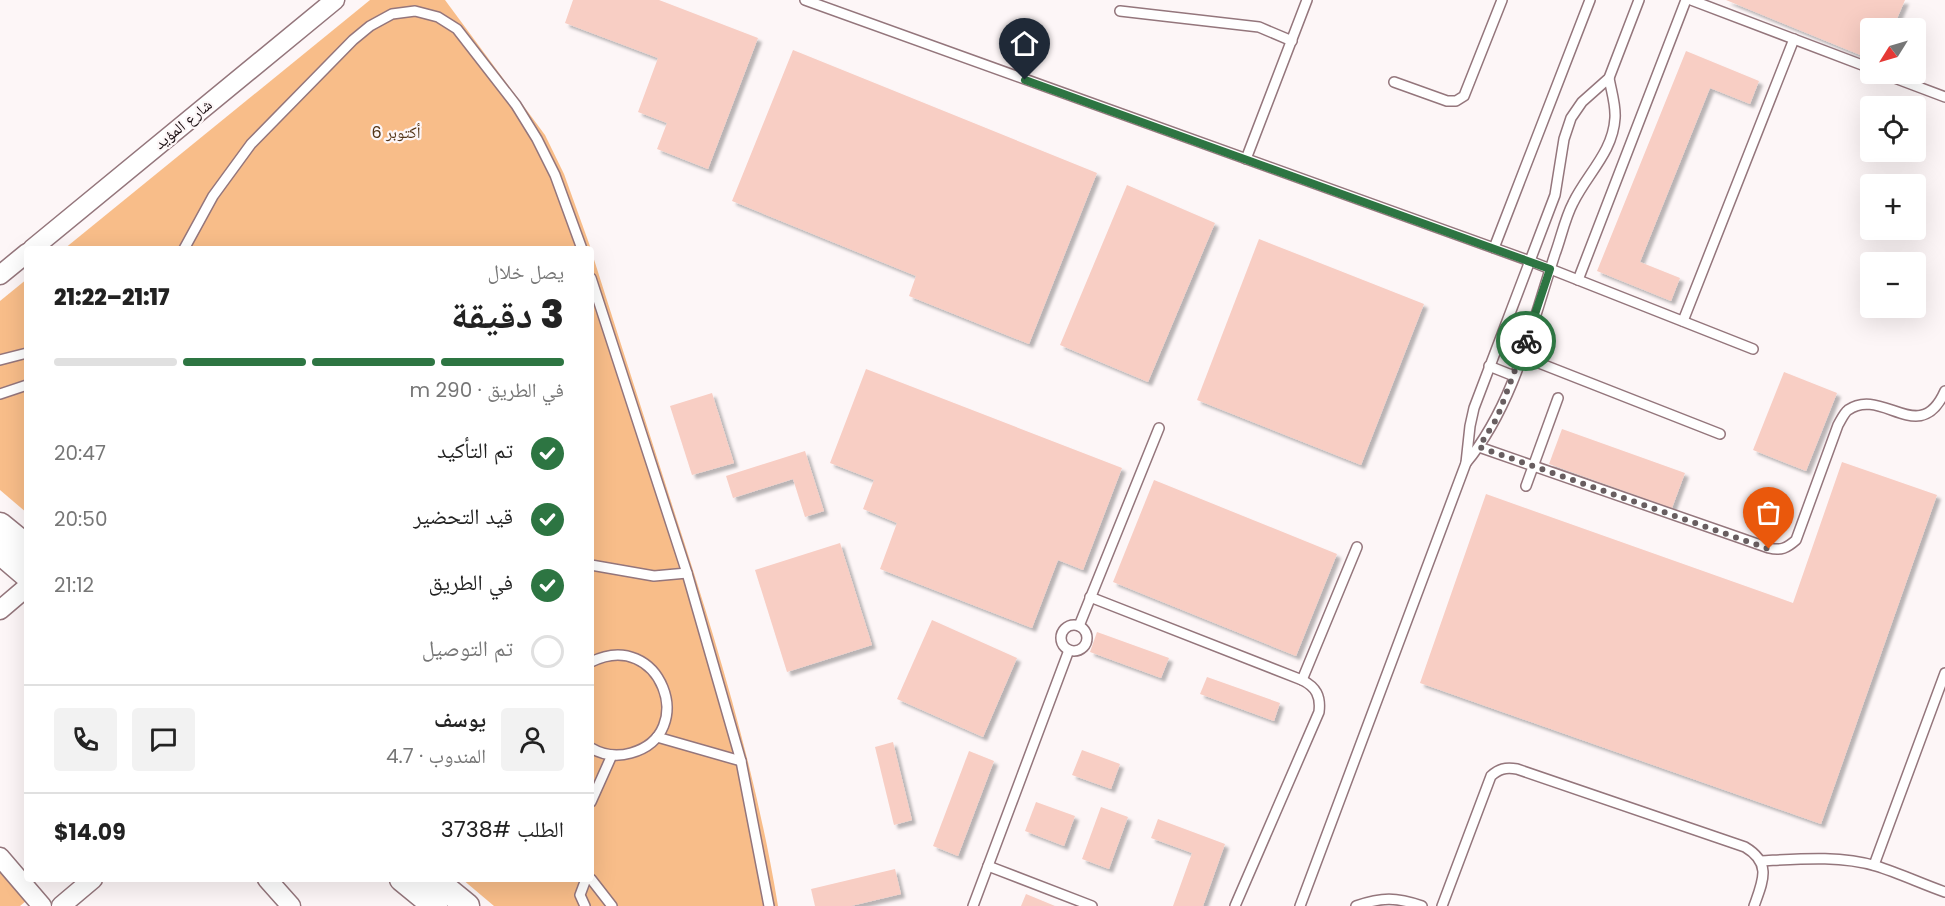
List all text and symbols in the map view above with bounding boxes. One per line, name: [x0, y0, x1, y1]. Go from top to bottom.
pin: [999, 18, 1050, 80]
north arrow: [1860, 18, 1926, 84]
map controls: [1860, 18, 1926, 318]
icon: home: [1008, 27, 1041, 60]
street label: شارع المؤيد: [149, 93, 217, 155]
button: locate: [1860, 96, 1926, 162]
park label: 6 أكتوبر: [372, 121, 421, 144]
button: +: [1860, 174, 1926, 240]
button: −: [1860, 252, 1926, 318]
text: يصل خلال: [488, 258, 564, 286]
text: 21:17–21:22: [54, 282, 170, 313]
text: 3 دقيقة: [451, 287, 564, 342]
courier: [1496, 311, 1556, 371]
icon: bike: [1510, 325, 1543, 358]
text: في الطريق · 290 m: [410, 376, 564, 404]
text: تم التأكيد: [437, 435, 513, 466]
icon: check: [531, 437, 564, 470]
text: 20:47: [54, 439, 106, 467]
pin: [1743, 487, 1794, 549]
icon: bag: [1752, 496, 1785, 529]
text: قيد التحضير: [413, 501, 513, 532]
icon: check: [531, 503, 564, 536]
text: 20:50: [54, 505, 107, 533]
text: في الطريق: [428, 567, 513, 598]
icon: check: [531, 569, 564, 602]
text: 21:12: [54, 571, 94, 599]
text: تم التوصيل: [422, 633, 513, 664]
text: يوسف: [434, 704, 486, 735]
button: phone: [54, 708, 117, 771]
button: chat: [132, 708, 195, 771]
button: person: [501, 708, 564, 771]
text: المندوب · 4.7: [386, 742, 486, 770]
text: الطلب #3738: [441, 814, 564, 845]
text: $14.09: [54, 817, 126, 848]

